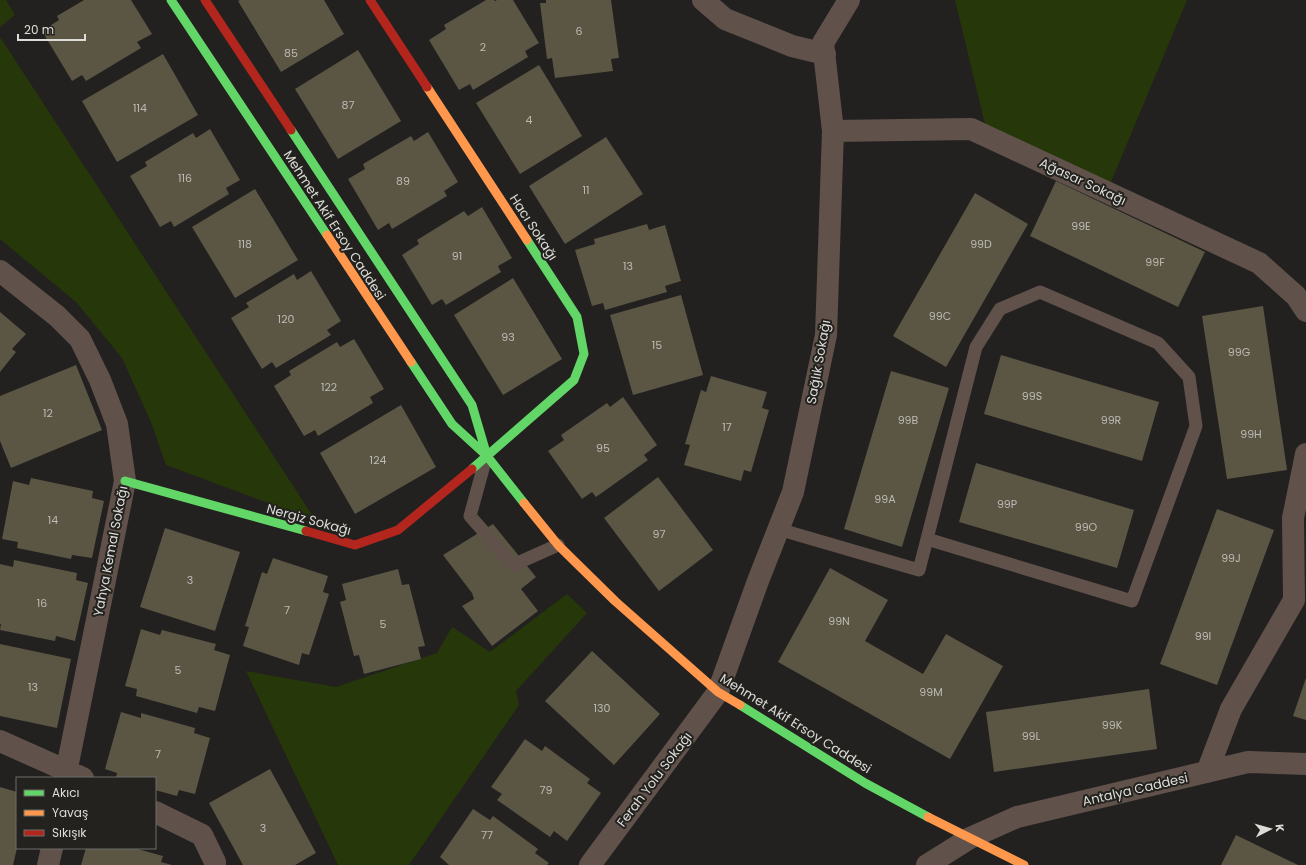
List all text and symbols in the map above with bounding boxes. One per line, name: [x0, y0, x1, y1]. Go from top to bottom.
scale bar: [18, 16, 85, 42]
text: 20 m: [24, 21, 54, 38]
house number: 6: [576, 23, 583, 39]
house number: 2: [480, 39, 486, 55]
house number: 85: [284, 45, 298, 61]
house number: 87: [342, 97, 354, 113]
house number: 114: [133, 100, 147, 116]
house number: 4: [526, 112, 533, 128]
street label: Mehmet Akif Ersoy Caddesi: [279, 147, 390, 304]
street label: Ağasar Sokağı: [1036, 153, 1129, 210]
house number: 116: [178, 170, 192, 186]
house number: 89: [396, 173, 410, 189]
house number: 11: [582, 182, 590, 198]
street label: Hacı Sokağı: [505, 190, 562, 264]
house number: 99E: [1071, 218, 1091, 234]
house number: 118: [238, 236, 252, 252]
house number: 99D: [970, 236, 992, 252]
house number: 91: [452, 248, 462, 264]
house number: 99F: [1145, 254, 1165, 270]
house number: 13: [623, 258, 633, 274]
house number: 99C: [929, 308, 951, 324]
house number: 120: [278, 311, 294, 327]
street label: Sağlık Sokağı: [802, 318, 835, 406]
house number: 93: [501, 329, 515, 345]
house number: 15: [652, 337, 662, 353]
house number: 99G: [1228, 344, 1251, 360]
house number: 122: [321, 379, 337, 395]
house number: 99S: [1022, 388, 1042, 404]
house number: 12: [43, 405, 53, 421]
house number: 99B: [898, 412, 919, 428]
house number: 99R: [1101, 412, 1122, 428]
house number: 17: [722, 419, 732, 435]
house number: 99H: [1240, 426, 1262, 442]
house number: 95: [596, 440, 610, 456]
house number: 124: [370, 452, 386, 468]
street label: Yahya Kemal Sokağı: [89, 484, 132, 618]
house number: 99A: [874, 491, 896, 507]
house number: 99P: [997, 496, 1017, 512]
street label: Nergiz Sokağı: [264, 499, 353, 540]
house number: 14: [48, 512, 58, 528]
house number: 99O: [1075, 519, 1098, 535]
house number: 97: [653, 526, 665, 542]
house number: 99J: [1221, 550, 1241, 566]
house number: 3: [187, 572, 193, 588]
house number: 16: [37, 595, 47, 611]
house number: 7: [284, 602, 290, 618]
house number: 99N: [828, 613, 850, 629]
house number: 5: [380, 616, 387, 632]
house number: 99I: [1195, 628, 1211, 644]
house number: 5: [175, 662, 182, 678]
street label: Mehmet Akif Ersoy Caddesi: [716, 669, 875, 778]
house number: 13: [28, 679, 38, 695]
house number: 99M: [919, 684, 943, 700]
house number: 130: [594, 700, 611, 716]
house number: 99K: [1102, 717, 1123, 733]
street label: Ferah Yolu Sokağı: [612, 728, 696, 831]
house number: 99L: [1022, 728, 1041, 744]
house number: 7: [155, 746, 161, 762]
street label: Antalya Caddesi: [1080, 768, 1190, 811]
legend: [16, 777, 156, 849]
house number: 79: [540, 782, 553, 798]
text: Akıcı: [52, 784, 80, 801]
text: Yavaş: [52, 804, 88, 821]
north arrow: [1250, 809, 1290, 849]
house number: 3: [260, 820, 266, 836]
text: K: [1272, 823, 1288, 833]
text: Sıkışık: [52, 824, 87, 841]
house number: 77: [481, 827, 493, 843]

